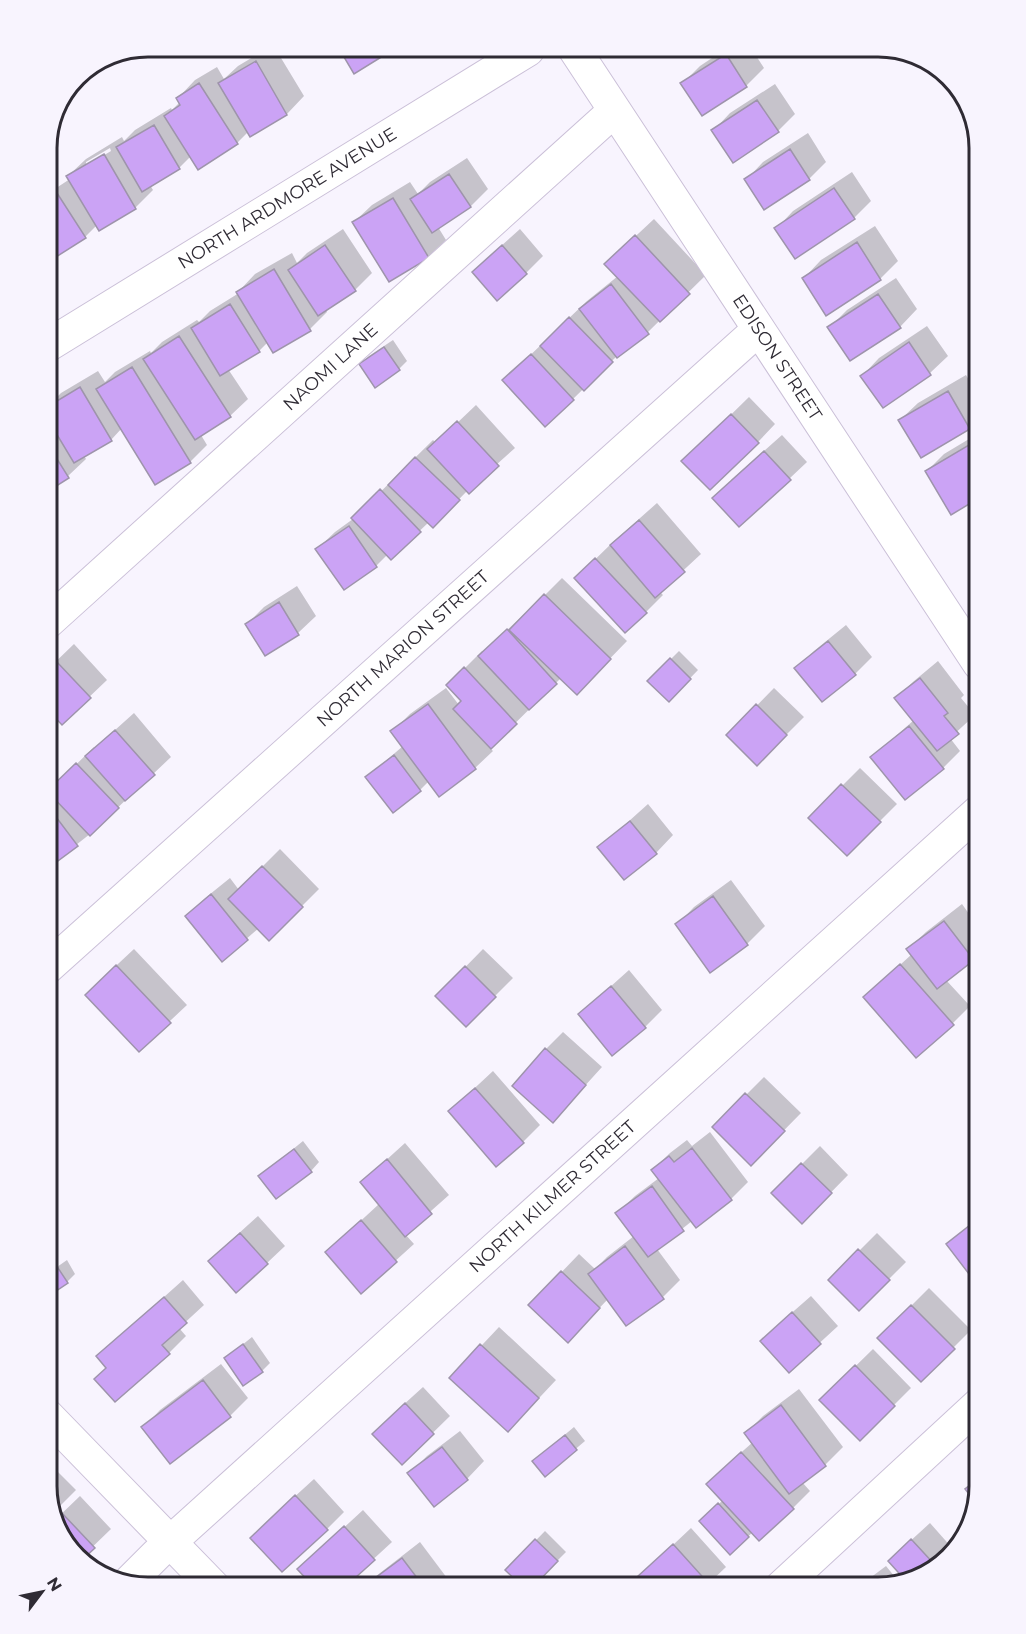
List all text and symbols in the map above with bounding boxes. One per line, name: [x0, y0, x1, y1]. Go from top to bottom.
street label: NORTH ARDMORE AVENUE: [174, 123, 401, 274]
street label: EDISON STREET: [728, 290, 827, 425]
street label: NAOMI LANE: [279, 319, 382, 415]
street label: NORTH MARION STREET: [312, 565, 494, 732]
street label: NORTH KILMER STREET: [465, 1115, 641, 1277]
north arrow: [12, 1562, 72, 1622]
text: N: [43, 1574, 66, 1595]

